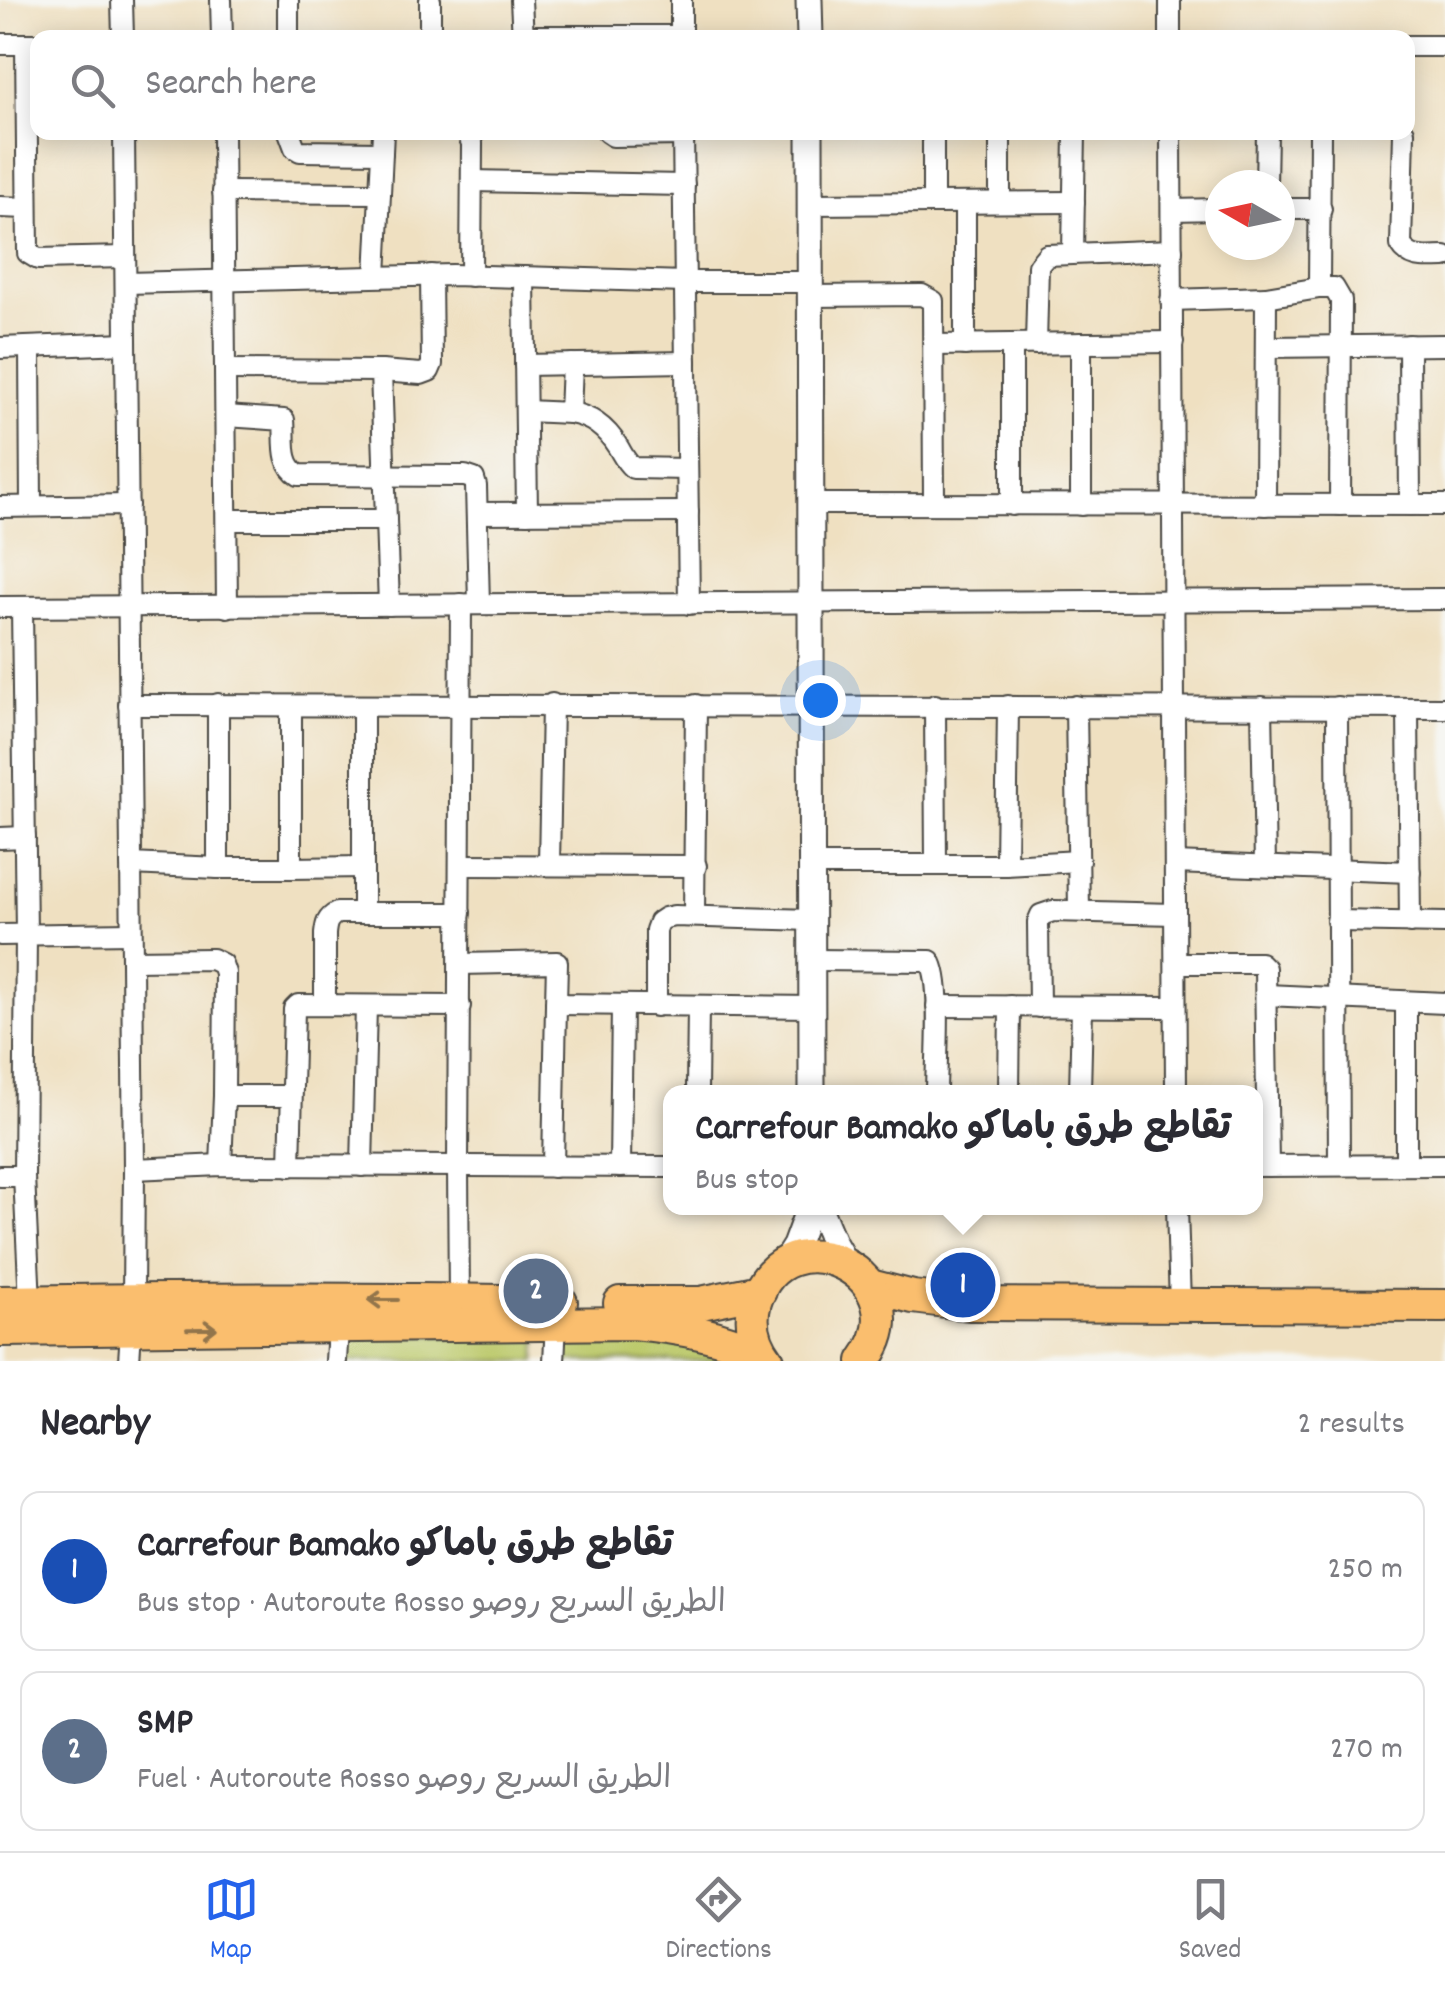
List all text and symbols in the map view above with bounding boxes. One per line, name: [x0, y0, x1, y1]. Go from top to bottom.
search box: [30, 30, 1415, 140]
icon: search: [65, 58, 120, 113]
text: Search here: [145, 58, 317, 113]
north arrow: [1205, 170, 1295, 260]
your location: [795, 675, 846, 726]
popup: [663, 1085, 1263, 1215]
text: Carrefour Bamako تقاطع طرق باماكو: [695, 1103, 1231, 1158]
text: Bus stop: [695, 1159, 799, 1205]
pin: 1: [930, 1248, 996, 1322]
pin: 2: [504, 1254, 568, 1328]
one-way arrow: [368, 1290, 400, 1310]
one-way arrow: [186, 1320, 218, 1339]
text: Nearby: [40, 1396, 150, 1456]
text: 2 results: [1298, 1403, 1405, 1449]
text: Carrefour Bamako تقاطع طرق باماكو: [137, 1520, 673, 1575]
text: 1: [71, 1548, 78, 1594]
text: 250 m: [1327, 1548, 1403, 1594]
text: Bus stop · Autoroute Rosso الطريق السريع روصو: [137, 1582, 726, 1628]
text: SMP: [137, 1697, 193, 1752]
text: 2: [68, 1728, 81, 1774]
text: 270 m: [1330, 1728, 1403, 1774]
text: Fuel · Autoroute Rosso الطريق السريع روصو: [137, 1758, 671, 1804]
tab: Map: [204, 1872, 259, 1972]
tab: Directions: [666, 1872, 772, 1972]
tab: Saved: [1179, 1872, 1241, 1972]

